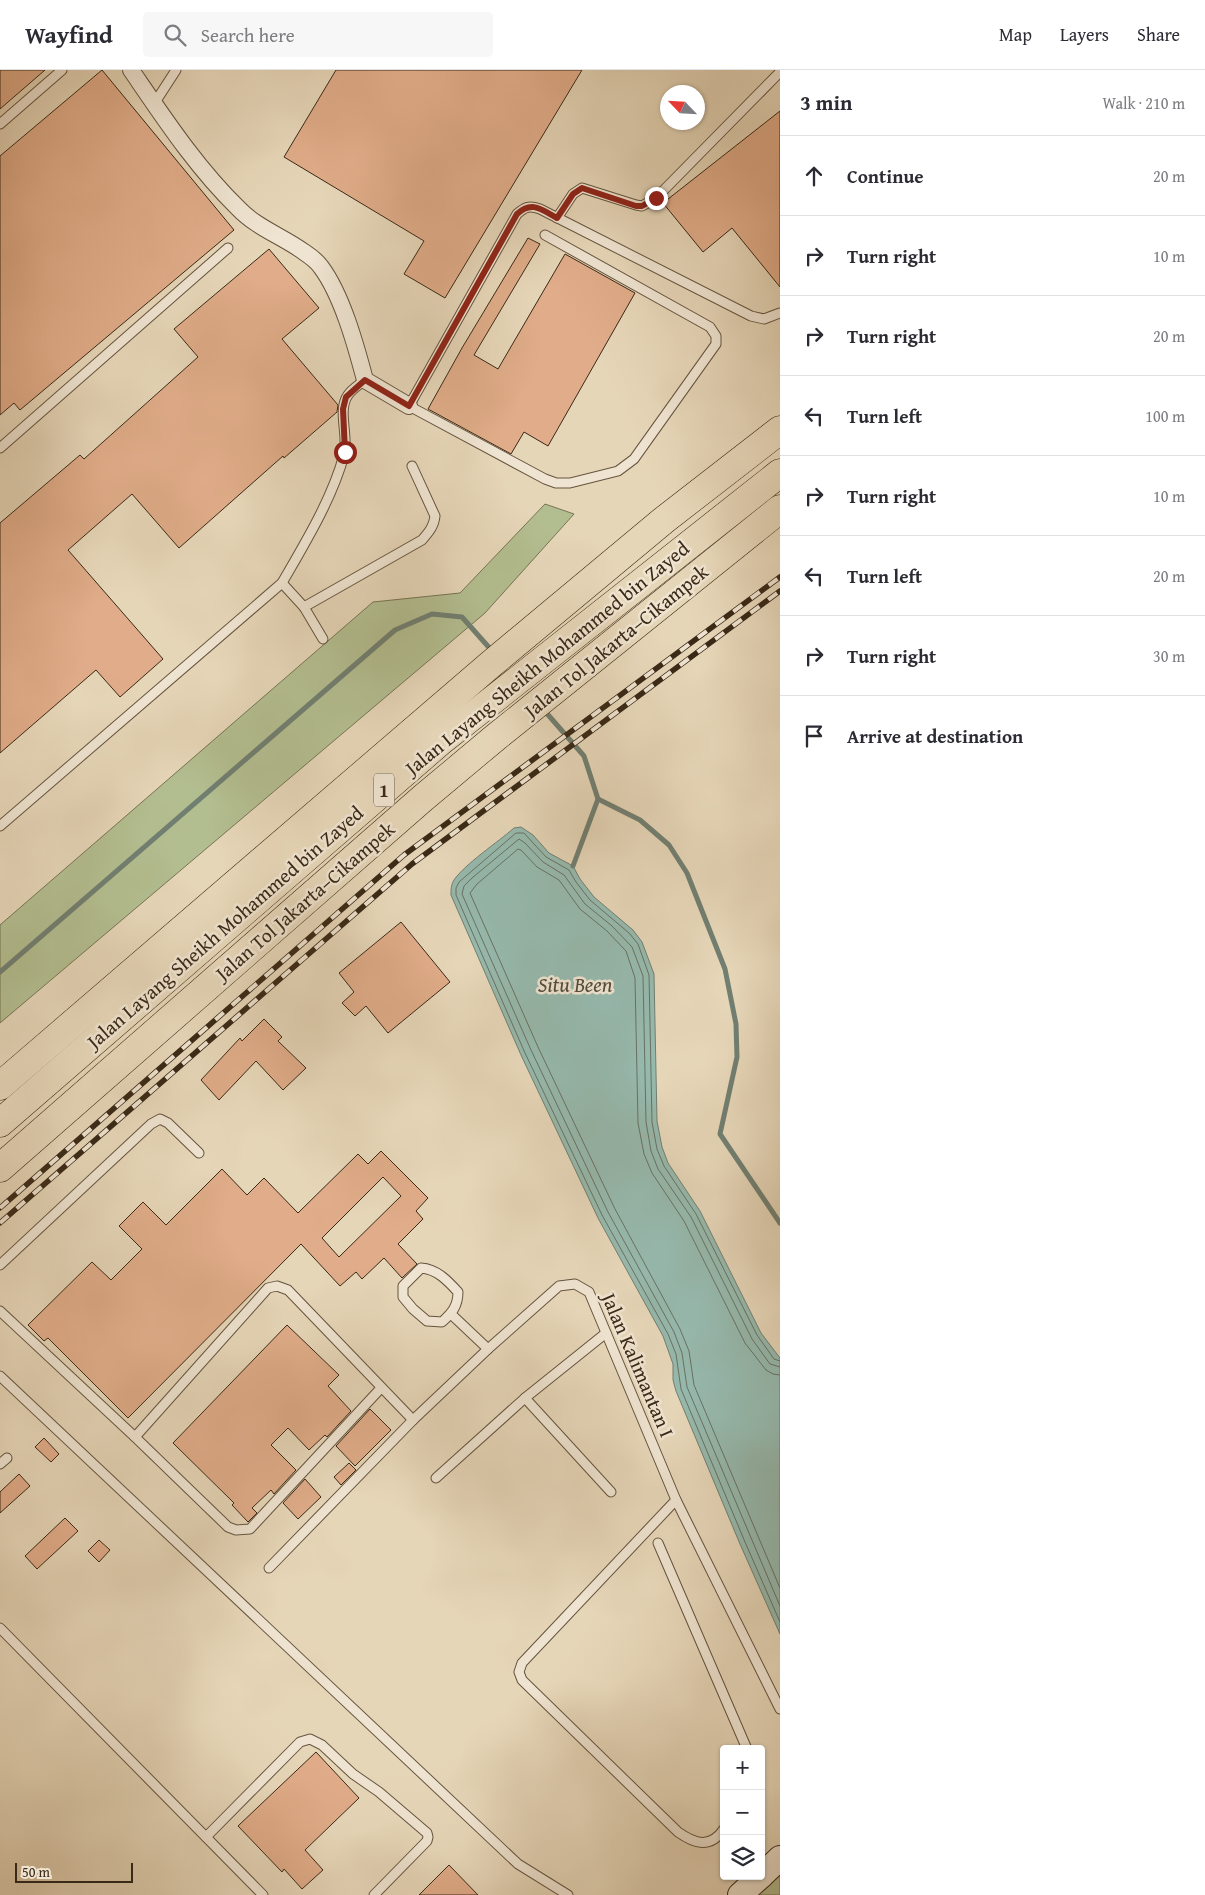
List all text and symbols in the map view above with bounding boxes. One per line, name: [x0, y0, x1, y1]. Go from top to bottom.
search box: [143, 12, 493, 57]
text: Wayfind: [25, 17, 113, 52]
icon: search: [161, 21, 189, 49]
text: Search here: [201, 21, 295, 49]
text: Map: [999, 21, 1032, 48]
text: Layers: [1060, 21, 1109, 48]
text: Share: [1137, 21, 1180, 48]
north arrow: [660, 85, 705, 130]
text: 3 min: [800, 87, 852, 118]
text: Walk · 210 m: [1102, 91, 1185, 115]
icon: ahead: [800, 162, 828, 190]
text: Continue: [847, 162, 924, 190]
text: 20 m: [1153, 164, 1185, 188]
route end: [645, 187, 668, 210]
icon: right: [800, 242, 828, 270]
text: Turn right: [847, 242, 936, 270]
text: 10 m: [1153, 244, 1185, 268]
icon: right: [800, 322, 828, 350]
text: Turn right: [847, 322, 936, 350]
text: 20 m: [1153, 324, 1185, 348]
icon: left: [800, 402, 828, 430]
text: Turn left: [847, 402, 922, 430]
text: 100 m: [1145, 404, 1185, 428]
route start: [334, 441, 357, 464]
icon: right: [800, 482, 828, 510]
text: Turn right: [847, 482, 936, 510]
text: 10 m: [1153, 484, 1185, 508]
street label: Jalan Layang Sheikh Mohammed bin Zayed: [396, 534, 695, 783]
street label: Jalan Tol Jakarta–Cikampek: [515, 557, 715, 726]
icon: left: [800, 562, 828, 590]
text: Turn left: [847, 562, 922, 590]
text: 20 m: [1153, 564, 1185, 588]
icon: right: [800, 642, 828, 670]
text: Turn right: [847, 642, 936, 670]
text: 30 m: [1153, 644, 1185, 668]
icon: arrive: [800, 722, 828, 750]
text: Arrive at destination: [847, 722, 1023, 750]
road number: 1: [374, 774, 394, 806]
street label: Jalan Layang Sheikh Mohammed bin Zayed: [78, 798, 369, 1057]
street label: Jalan Tol Jakarta–Cikampek: [206, 814, 401, 989]
water label: Situ Been: [538, 969, 613, 1000]
street label: Jalan Kalimantan I: [594, 1285, 682, 1441]
map controls: [720, 1745, 765, 1880]
button: +: [720, 1745, 765, 1790]
button: −: [720, 1790, 765, 1835]
button: layers: [720, 1835, 765, 1880]
scale bar: [15, 1860, 132, 1883]
text: 50 m: [22, 1862, 50, 1882]

